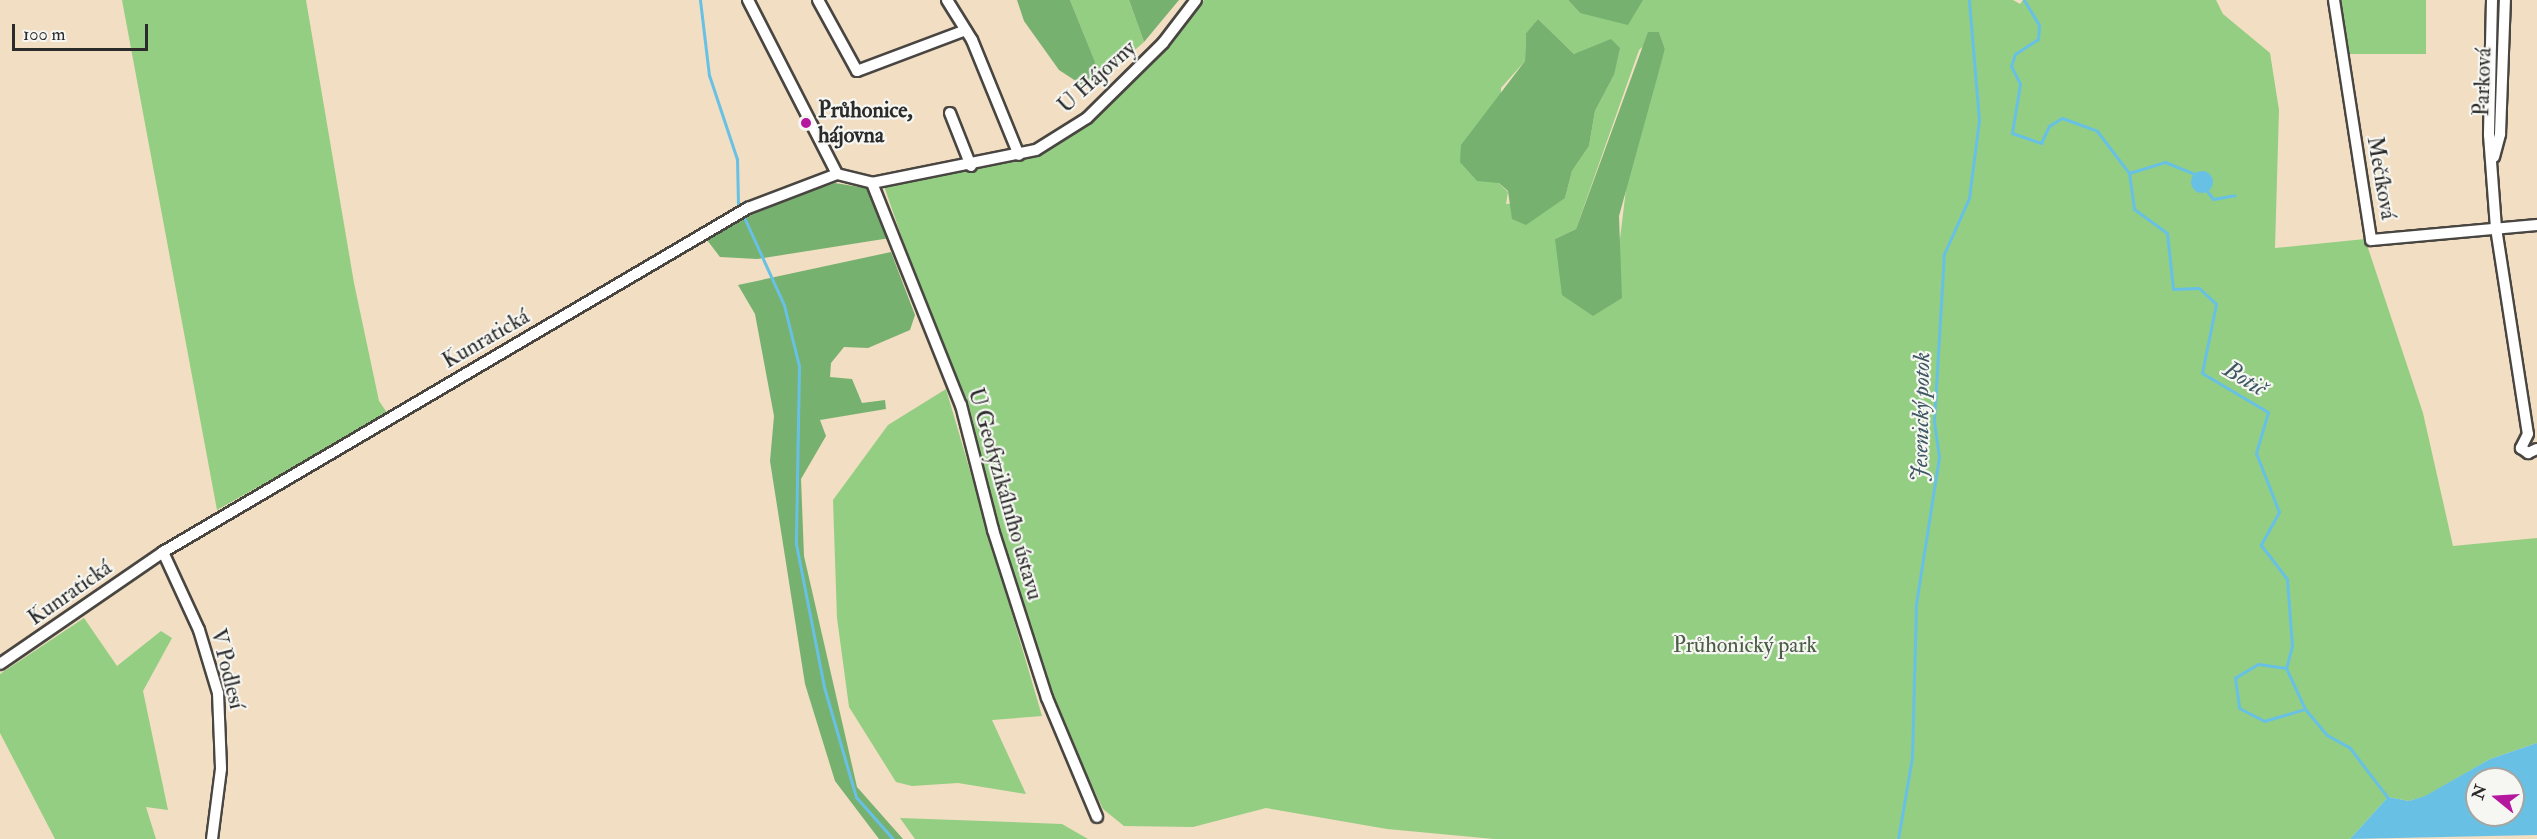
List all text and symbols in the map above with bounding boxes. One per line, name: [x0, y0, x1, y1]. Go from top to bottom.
scale bar: [15, 12, 152, 50]
text: 100 m: [23, 23, 66, 46]
street label: U Hájovny: [1053, 35, 1141, 119]
street label: Parková: [2469, 47, 2497, 117]
place label: Průhonice, hájovna: [818, 97, 913, 148]
marker: Průhonice, hájovna: [799, 116, 813, 130]
street label: Mečíková: [2361, 134, 2401, 222]
street label: Kunratická: [438, 304, 534, 374]
water label: Jesenický potok: [1905, 352, 1937, 482]
water label: Botič: [2218, 355, 2272, 403]
street label: U Geofyzikálního ústavu: [962, 385, 1048, 603]
street label: Kunratická: [23, 555, 117, 631]
street label: V Podlesí: [204, 626, 250, 712]
park label: Průhonický park: [1673, 633, 1817, 659]
north arrow: [2465, 767, 2525, 827]
text: N: [2468, 782, 2492, 802]

